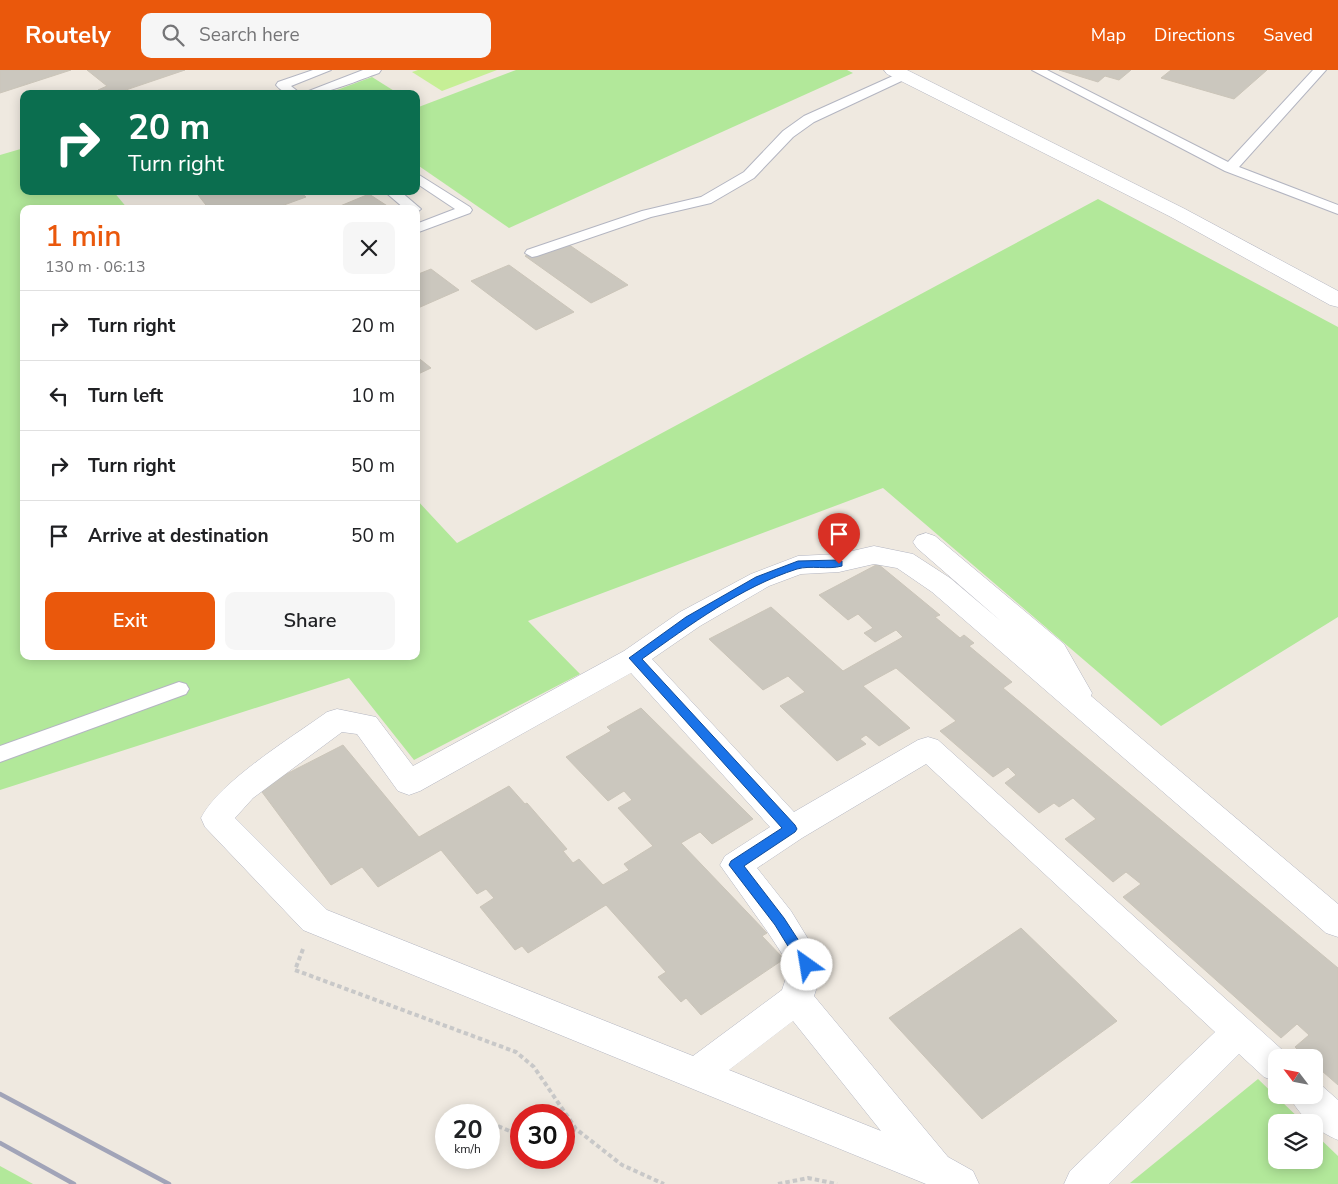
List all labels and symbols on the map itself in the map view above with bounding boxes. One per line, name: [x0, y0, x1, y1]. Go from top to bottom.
pin: [818, 513, 860, 564]
position arrow: [780, 938, 832, 990]
north arrow: [1268, 1049, 1322, 1104]
speed limit sign: 30: [510, 1104, 575, 1169]

